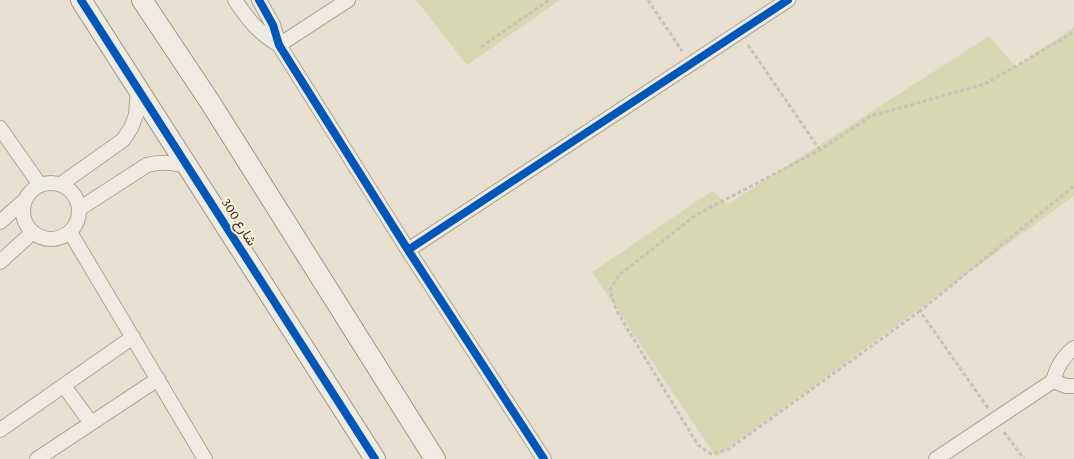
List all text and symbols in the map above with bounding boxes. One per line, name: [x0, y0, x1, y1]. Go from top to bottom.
street label: شارع 300: [218, 195, 260, 249]

